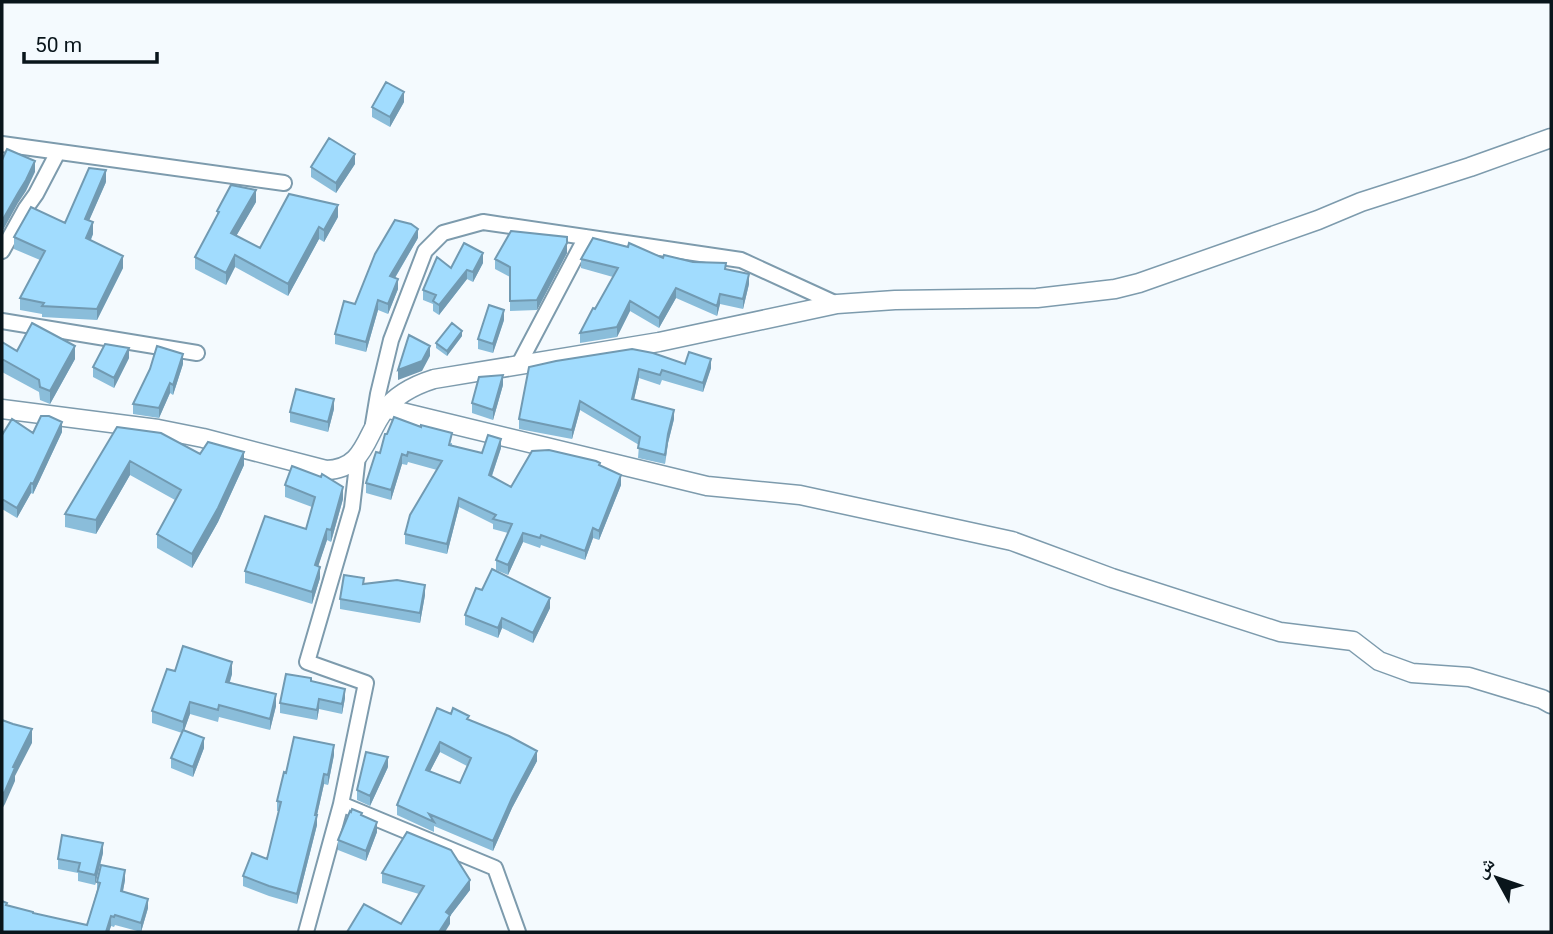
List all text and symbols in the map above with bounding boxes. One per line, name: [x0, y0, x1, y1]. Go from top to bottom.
scale bar: [24, 21, 158, 65]
text: 50 m: [35, 33, 82, 57]
north arrow: [1462, 843, 1532, 913]
text: ش: [1469, 852, 1500, 883]

